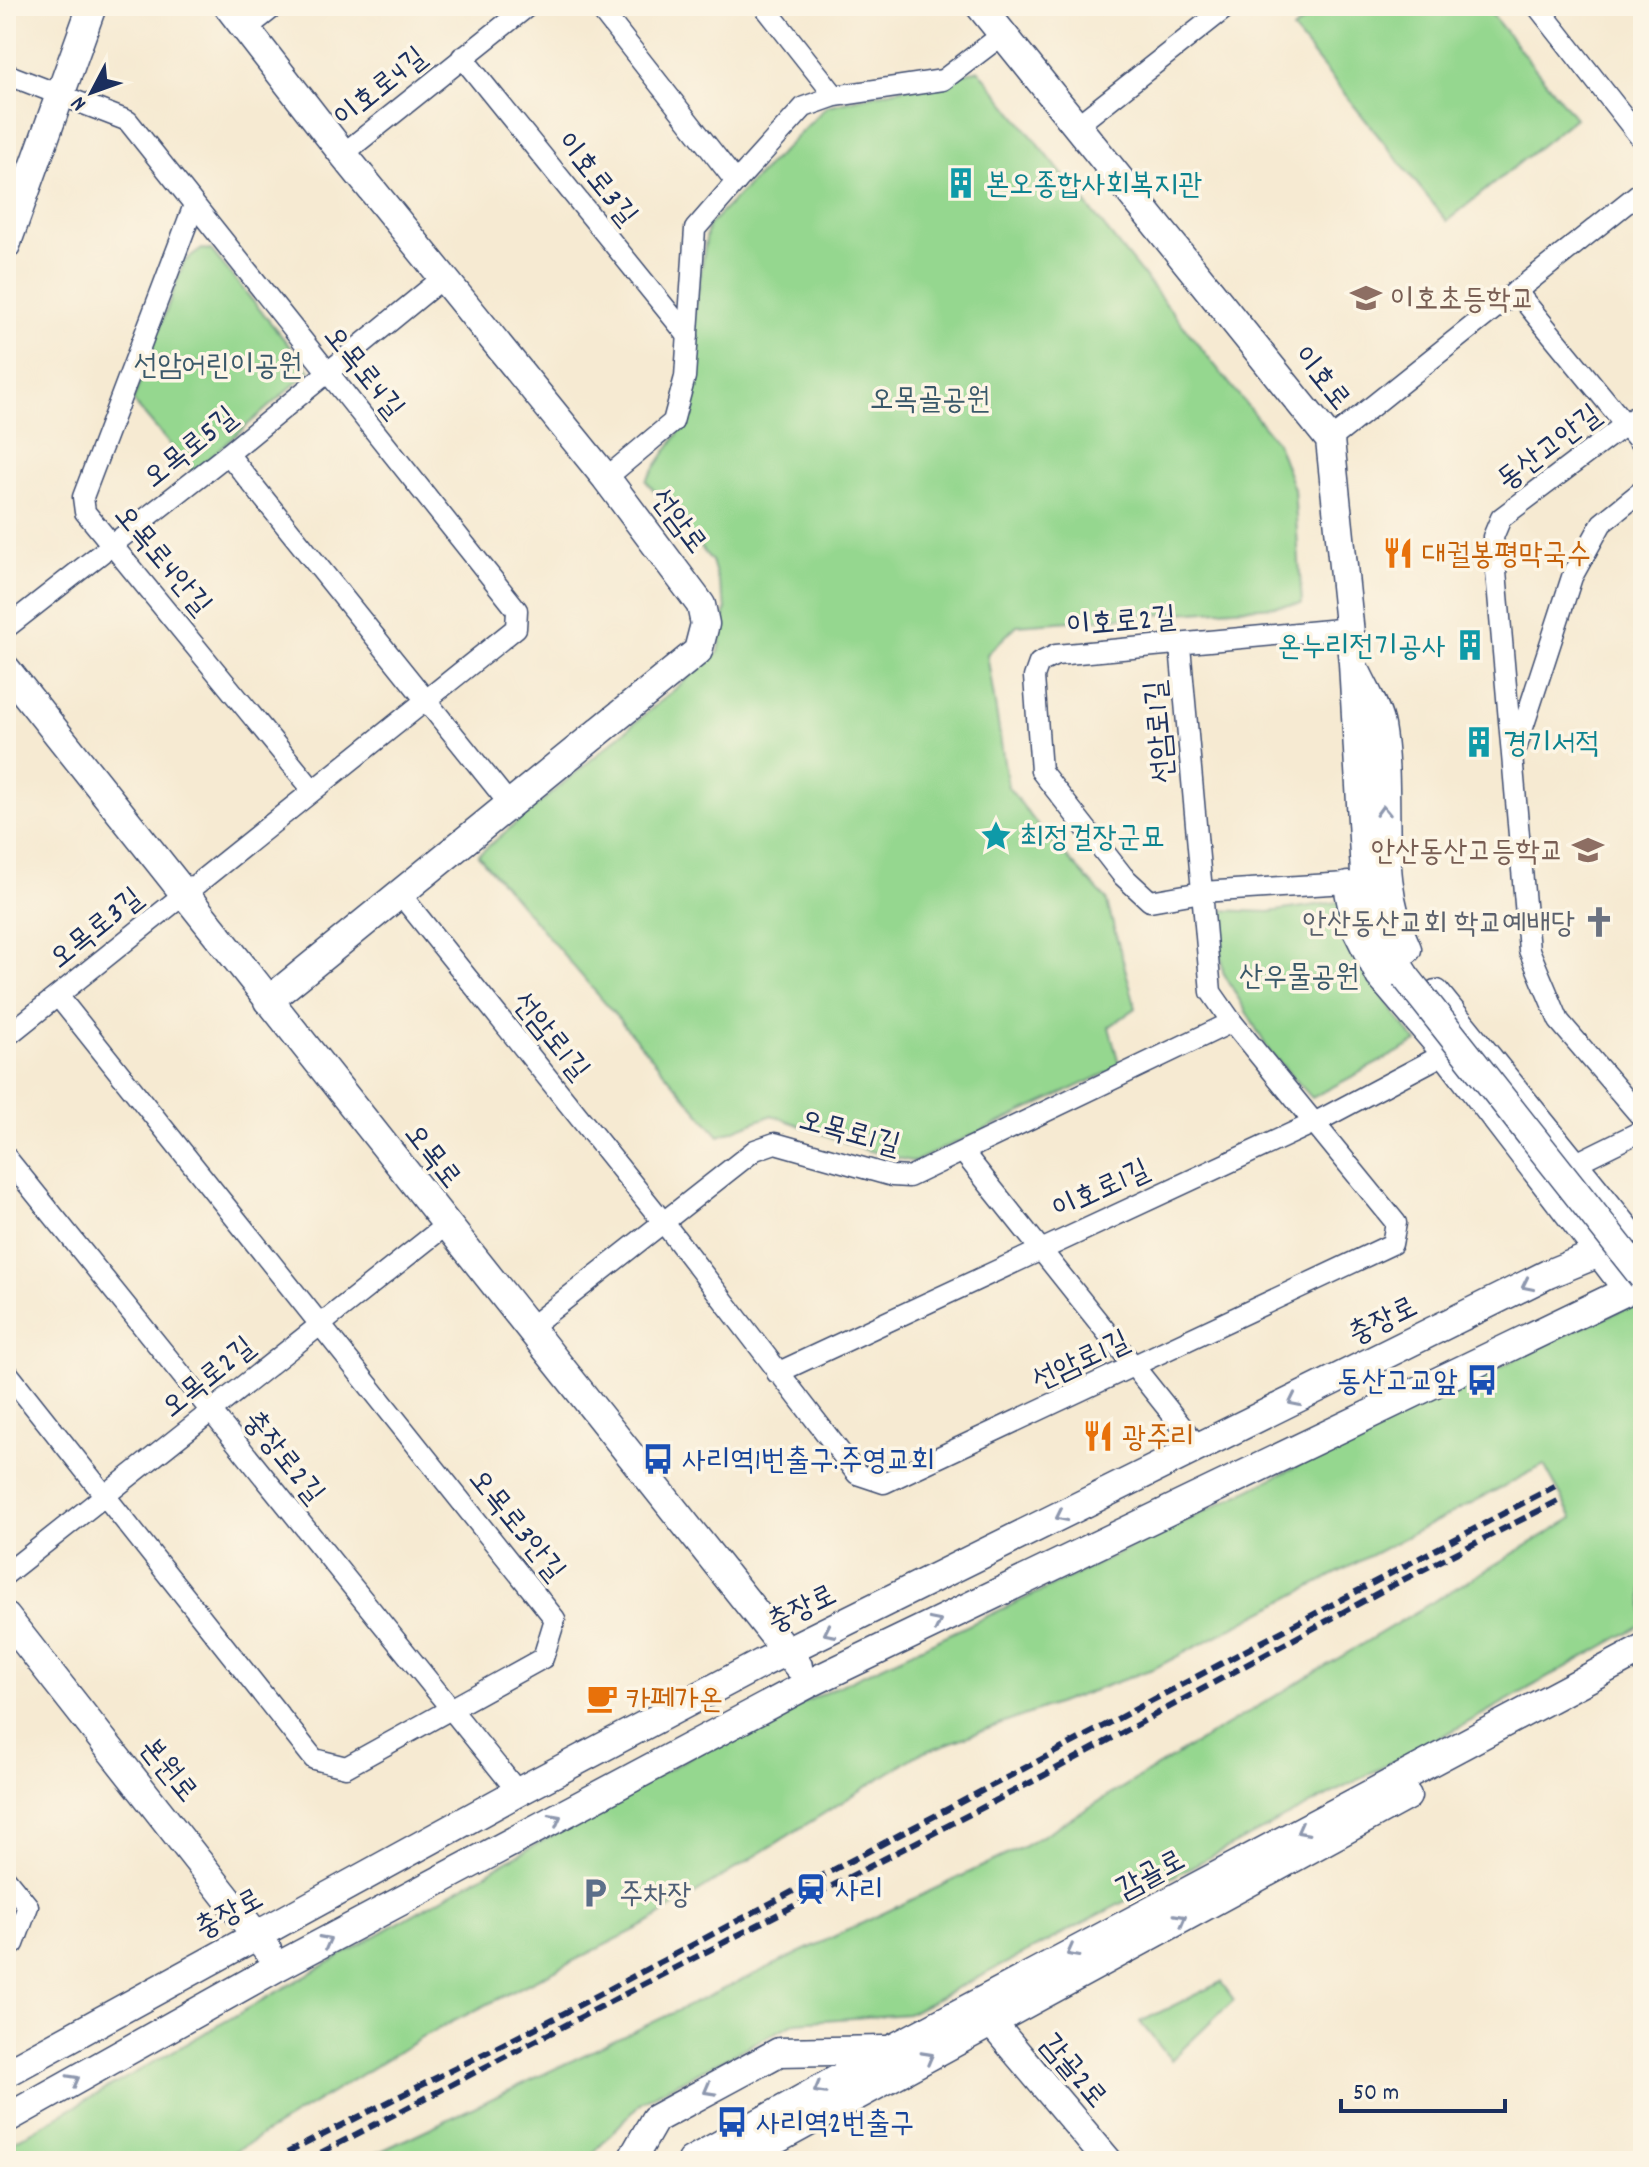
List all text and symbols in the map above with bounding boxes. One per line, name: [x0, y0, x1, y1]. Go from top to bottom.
street label: 이호로4길: [326, 38, 438, 141]
north arrow: [52, 52, 132, 132]
text: N: [64, 88, 95, 117]
street label: 이호로3길: [543, 125, 646, 237]
building icon: 본오종합사회복지관: [944, 166, 978, 200]
place label: 본오종합사회복지관: [985, 166, 1202, 209]
school or university icon: 이호초등학교: [1349, 281, 1383, 315]
place label: 이호초등학교: [1390, 281, 1535, 324]
street label: 오목로4길: [310, 318, 413, 430]
street label: 이호로: [1280, 338, 1359, 422]
park label: 선암어린이공원: [134, 347, 302, 390]
park label: 오목골공원: [870, 381, 990, 424]
street label: 동산고안길: [1490, 396, 1612, 503]
street label: 오목로5길: [135, 398, 248, 501]
street label: 선암로: [637, 481, 715, 565]
street label: 오목로4안길: [101, 497, 220, 627]
restaurant icon: 대궐봉평막국수: [1381, 536, 1415, 570]
place label: 대궐봉평막국수: [1422, 536, 1591, 579]
street label: 이호로2길: [1065, 598, 1178, 651]
place label: 온누리전기공사: [1277, 628, 1446, 671]
building icon: 온누리전기공사: [1453, 628, 1487, 662]
street label: 선암로1길: [1137, 678, 1188, 785]
building icon: 경기서적: [1462, 725, 1496, 759]
place label: 경기서적: [1503, 725, 1600, 768]
one-way arrow: [1375, 804, 1392, 817]
place icon: 최정걸장군묘: [979, 819, 1013, 853]
place label: 최정걸장군묘: [1020, 819, 1165, 862]
place label: 안산동산고등학교: [1371, 833, 1564, 876]
school or university icon: 안산동산고등학교: [1571, 833, 1605, 867]
street label: 오목로3길: [42, 879, 154, 982]
place label: 안산동산교회 학교예배당: [1303, 905, 1575, 948]
church icon: 안산동산교회 학교예배당: [1582, 905, 1616, 939]
park label: 산우물공원: [1239, 958, 1359, 1001]
street label: 선암로1길: [499, 984, 598, 1091]
street label: 오목로1길: [793, 1101, 904, 1169]
street label: 오목로: [391, 1116, 470, 1200]
street label: 이호로1길: [1046, 1151, 1158, 1233]
one-way arrow: [1521, 1275, 1536, 1291]
street label: 충장로: [1342, 1288, 1426, 1358]
street label: 선암로1길: [1026, 1322, 1138, 1404]
street label: 오목로2길: [154, 1328, 266, 1431]
place label: 동산고교앞: [1337, 1363, 1458, 1406]
bus stop icon: 동산고교앞: [1465, 1363, 1499, 1397]
one-way arrow: [1288, 1391, 1303, 1407]
street label: 충장로2길: [230, 1403, 333, 1515]
restaurant icon: 광주리: [1081, 1419, 1115, 1453]
place label: 광주리: [1122, 1419, 1194, 1462]
bus stop icon: 사리역1번출구.주영교회: [641, 1442, 675, 1476]
place label: 사리역1번출구.주영교회: [682, 1442, 935, 1485]
street label: 오목로3안길: [456, 1461, 573, 1592]
one-way arrow: [1055, 1507, 1070, 1522]
street label: 충장로: [761, 1576, 845, 1646]
one-way arrow: [928, 1617, 942, 1633]
one-way arrow: [822, 1622, 837, 1638]
cafe icon: 카페가온: [585, 1681, 619, 1715]
place label: 카페가온: [626, 1681, 723, 1724]
street label: 본원로: [127, 1730, 206, 1814]
one-way arrow: [547, 1814, 562, 1829]
one-way arrow: [1295, 1820, 1310, 1835]
street label: 감골로: [1110, 1841, 1194, 1913]
station icon: 사리: [794, 1872, 828, 1906]
place label: 사리: [835, 1872, 883, 1915]
parking icon: 주차장: [578, 1876, 612, 1910]
place label: 주차장: [619, 1876, 691, 1919]
street label: 충장로: [188, 1880, 272, 1952]
one-way arrow: [1173, 1913, 1188, 1928]
one-way arrow: [318, 1935, 332, 1950]
one-way arrow: [1066, 1943, 1081, 1958]
street label: 감골2로: [1028, 2026, 1116, 2119]
one-way arrow: [920, 2051, 935, 2066]
scale bar: [1341, 2063, 1505, 2113]
one-way arrow: [65, 2074, 80, 2090]
text: 50 m: [1353, 2077, 1399, 2111]
one-way arrow: [813, 2079, 828, 2095]
one-way arrow: [704, 2080, 718, 2096]
bus stop icon: 사리역2번출구: [715, 2105, 749, 2139]
place label: 사리역2번출구: [756, 2105, 914, 2148]

